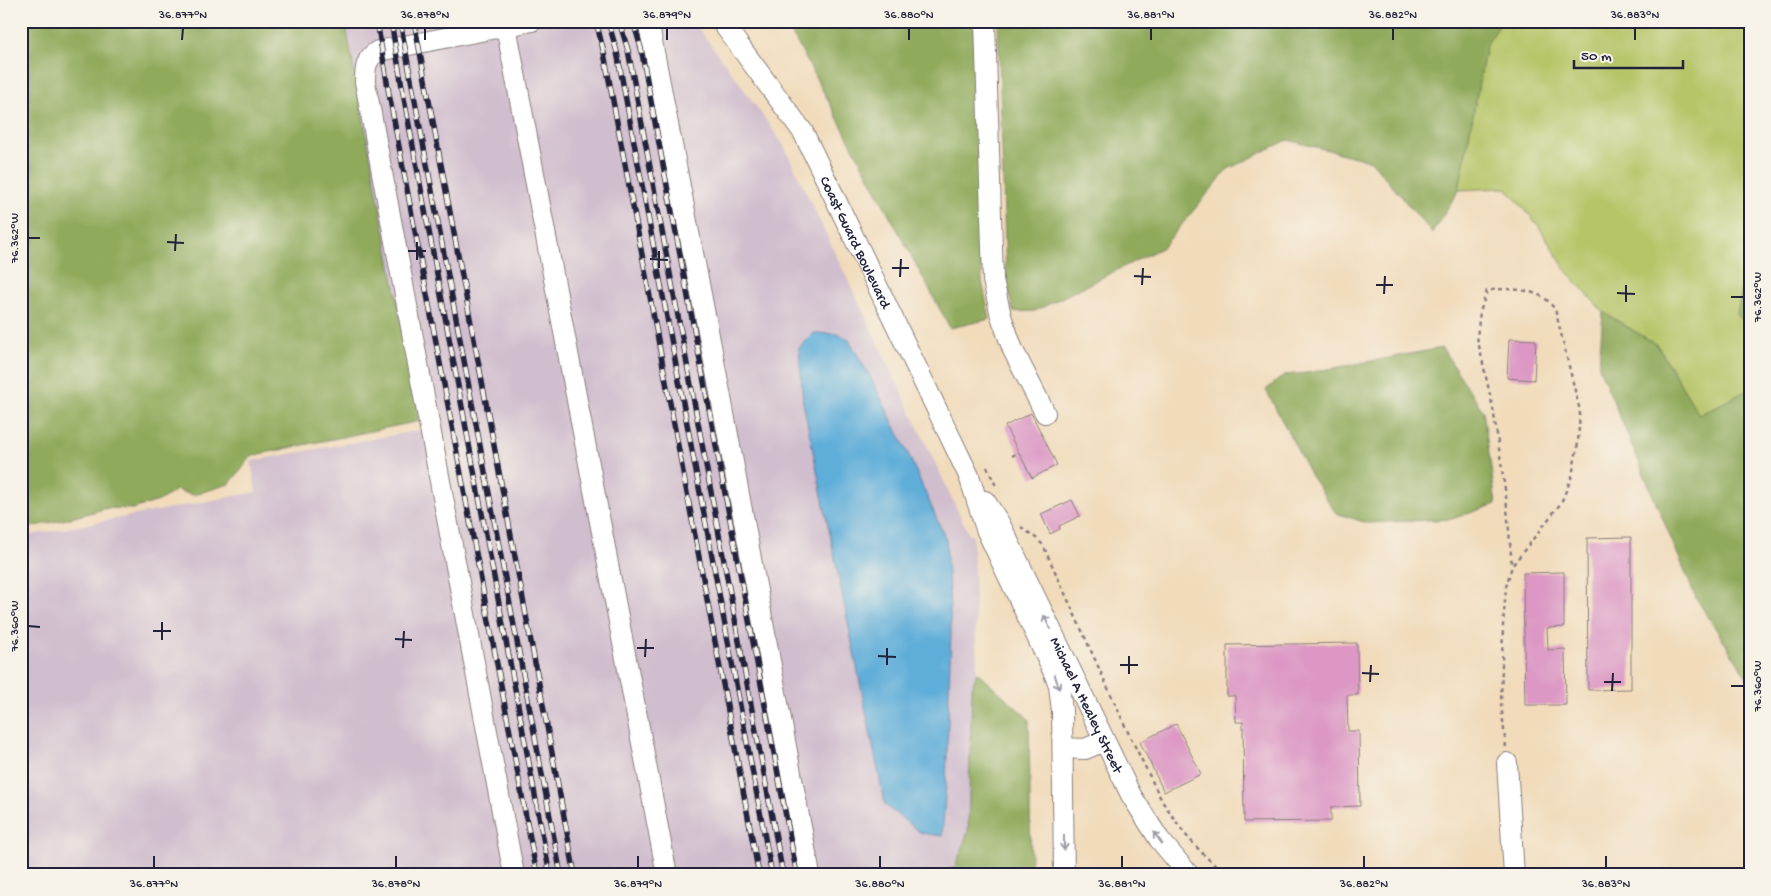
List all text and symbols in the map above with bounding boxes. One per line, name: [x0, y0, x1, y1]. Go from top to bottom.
text: 36.877°N: [158, 9, 207, 23]
text: 36.878°N: [400, 9, 450, 23]
text: 36.879°N: [642, 9, 691, 23]
text: 36.880°N: [883, 9, 934, 23]
text: 36.881°N: [1126, 9, 1175, 23]
text: 36.882°N: [1368, 9, 1417, 23]
text: 36.883°N: [1610, 9, 1660, 23]
scale bar: [1574, 38, 1682, 70]
text: 50 m: [1581, 48, 1612, 66]
street label: Coast Guard Boulevard: [815, 174, 894, 313]
text: 76.362°W: [9, 213, 23, 264]
text: 76.362°W: [1752, 272, 1766, 323]
text: 76.360°W: [9, 601, 23, 652]
one-way arrow: [1041, 615, 1051, 630]
street label: Michael A Healey Street: [1045, 634, 1127, 778]
text: 76.360°W: [1752, 661, 1766, 712]
one-way arrow: [1052, 673, 1062, 689]
one-way arrow: [1153, 831, 1163, 845]
one-way arrow: [1059, 835, 1069, 851]
text: 36.877°N: [129, 878, 178, 892]
text: 36.878°N: [371, 878, 421, 892]
text: 36.879°N: [613, 878, 662, 892]
text: 36.880°N: [854, 878, 905, 892]
text: 36.881°N: [1097, 878, 1146, 892]
text: 36.882°N: [1339, 878, 1388, 892]
text: 36.883°N: [1581, 878, 1631, 892]

